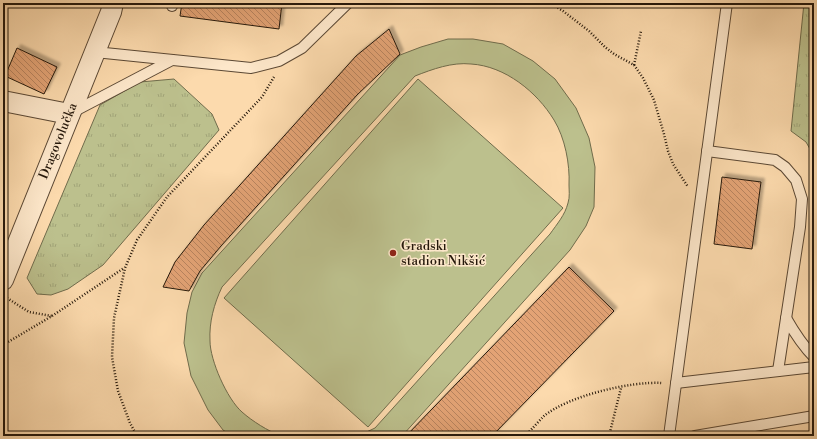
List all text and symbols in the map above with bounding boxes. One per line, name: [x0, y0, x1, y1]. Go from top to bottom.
street label: Dragovolučka: [35, 100, 81, 182]
place label: Gradski stadion Nikšić: [401, 238, 486, 269]
marker: Gradski stadion Nikšić: [388, 248, 398, 258]

